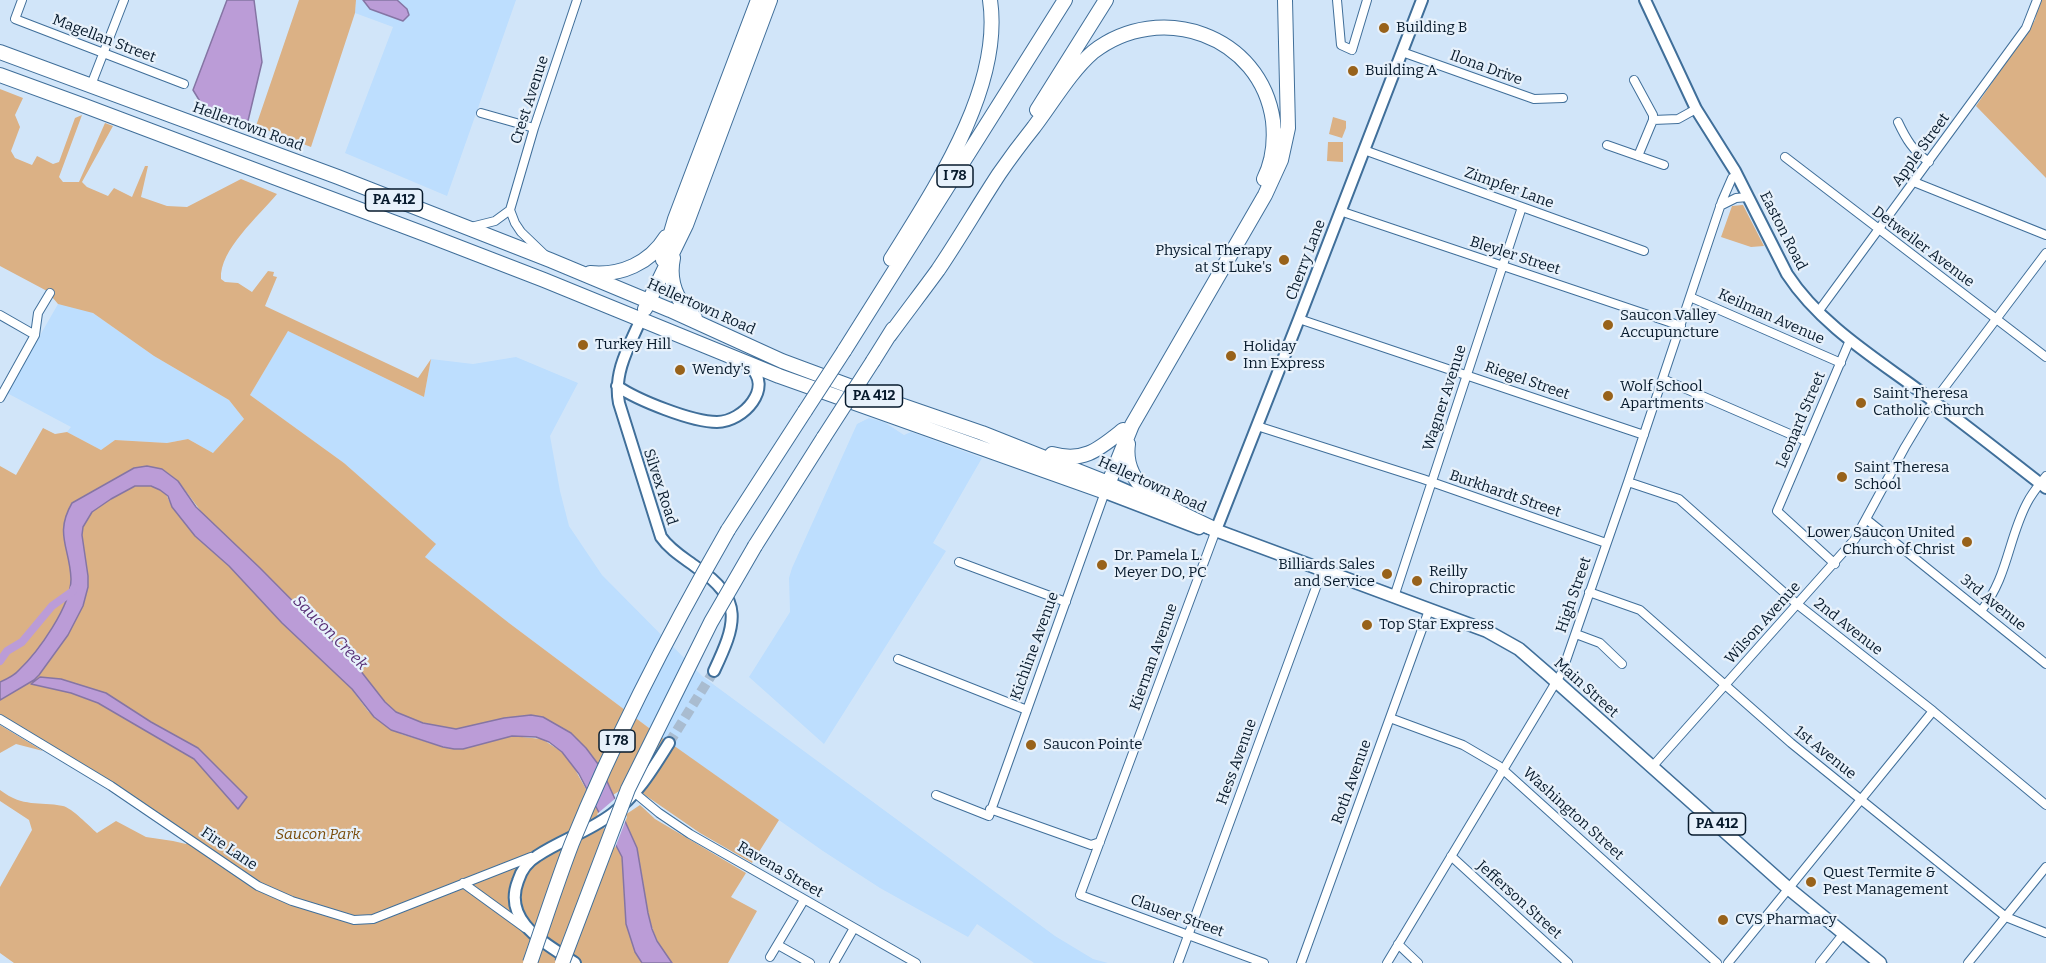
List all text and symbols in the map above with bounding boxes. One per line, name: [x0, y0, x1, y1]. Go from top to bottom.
street label: Magellan Street: [50, 11, 158, 67]
place label: Building B: [1396, 19, 1467, 37]
marker: Building B: [1377, 21, 1391, 35]
street label: Ilona Drive: [1447, 47, 1525, 89]
street label: Crest Avenue: [507, 53, 553, 147]
place label: Building A: [1365, 62, 1437, 80]
marker: Building A: [1346, 64, 1360, 78]
street label: Hellertown Road: [190, 99, 306, 155]
street label: Apple Street: [1888, 110, 1954, 190]
street label: Zimpfer Lane: [1462, 164, 1556, 212]
road number: I 78: [937, 165, 973, 187]
road number: PA 412: [366, 189, 422, 211]
street label: Easton Road: [1755, 189, 1811, 273]
street label: Detweiler Avenue: [1868, 203, 1978, 291]
street label: Cherry Lane: [1282, 217, 1330, 303]
street label: Bleyler Street: [1468, 233, 1562, 279]
place label: Physical Therapy at St Luke's: [1155, 242, 1272, 277]
marker: Physical Therapy at St Luke's: [1277, 253, 1291, 267]
street label: Hellertown Road: [644, 275, 758, 339]
street label: Keilman Avenue: [1715, 285, 1827, 349]
place label: Saucon Valley Accupuncture: [1620, 307, 1719, 342]
marker: Saucon Valley Accupuncture: [1601, 318, 1615, 332]
place label: Turkey Hill: [595, 336, 671, 354]
marker: Turkey Hill: [576, 338, 590, 352]
place label: Holiday Inn Express: [1243, 338, 1325, 373]
street label: Wagner Avenue: [1419, 343, 1471, 453]
marker: Holiday Inn Express: [1224, 349, 1238, 363]
street label: Riegel Street: [1482, 358, 1572, 404]
place label: Wendy's: [692, 361, 750, 379]
marker: Wendy's: [673, 363, 687, 377]
street label: Leonard Street: [1773, 369, 1829, 471]
place label: Wolf School Apartments: [1620, 378, 1704, 413]
road number: PA 412: [846, 385, 902, 407]
place label: Saint Theresa Catholic Church: [1873, 385, 1984, 420]
marker: Wolf School Apartments: [1601, 389, 1615, 403]
marker: Saint Theresa Catholic Church: [1854, 396, 1868, 410]
street label: Silvex Road: [639, 447, 681, 527]
street label: Hellertown Road: [1095, 453, 1209, 517]
place label: Saint Theresa School: [1854, 459, 1949, 494]
street label: Burkhardt Street: [1447, 466, 1563, 522]
marker: Saint Theresa School: [1835, 470, 1849, 484]
place label: Lower Saucon United Church of Christ: [1807, 524, 1955, 559]
marker: Lower Saucon United Church of Christ: [1960, 535, 1974, 549]
place label: Dr. Pamela L. Meyer DO, PC: [1114, 547, 1207, 582]
street label: High Street: [1553, 555, 1595, 635]
place label: Billiards Sales and Service: [1278, 556, 1375, 591]
marker: Dr. Pamela L. Meyer DO, PC: [1095, 558, 1109, 572]
place label: Reilly Chiropractic: [1429, 563, 1515, 598]
marker: Billiards Sales and Service: [1380, 567, 1394, 581]
street label: 3rd Avenue: [1957, 571, 2029, 635]
marker: Reilly Chiropractic: [1410, 574, 1424, 588]
street label: Wilson Avenue: [1721, 578, 1805, 668]
street label: Kichline Avenue: [1007, 589, 1063, 703]
water label: Saucon Creek: [289, 592, 371, 674]
street label: 2nd Avenue: [1810, 595, 1886, 659]
street label: Kiernan Avenue: [1126, 601, 1182, 713]
place label: Top Star Express: [1379, 616, 1494, 634]
marker: Top Star Express: [1360, 618, 1374, 632]
street label: Main Street: [1550, 654, 1622, 722]
street label: Hess Avenue: [1213, 717, 1261, 807]
street label: 1st Avenue: [1790, 723, 1860, 783]
road number: I 78: [599, 730, 635, 752]
place label: Saucon Pointe: [1043, 736, 1142, 754]
street label: Roth Avenue: [1328, 737, 1376, 827]
marker: Saucon Pointe: [1024, 738, 1038, 752]
street label: Washington Street: [1519, 764, 1627, 864]
road number: PA 412: [1688, 813, 1746, 835]
street label: Fire Lane: [197, 824, 261, 874]
park label: Saucon Park: [276, 826, 360, 844]
street label: Ravena Street: [734, 838, 826, 902]
street label: Jefferson Street: [1473, 857, 1565, 943]
place label: Quest Termite & Pest Management: [1823, 864, 1948, 899]
marker: Quest Termite & Pest Management: [1804, 875, 1818, 889]
street label: Clauser Street: [1128, 891, 1226, 941]
place label: CVS Pharmacy: [1735, 911, 1837, 929]
marker: CVS Pharmacy: [1716, 913, 1730, 927]

